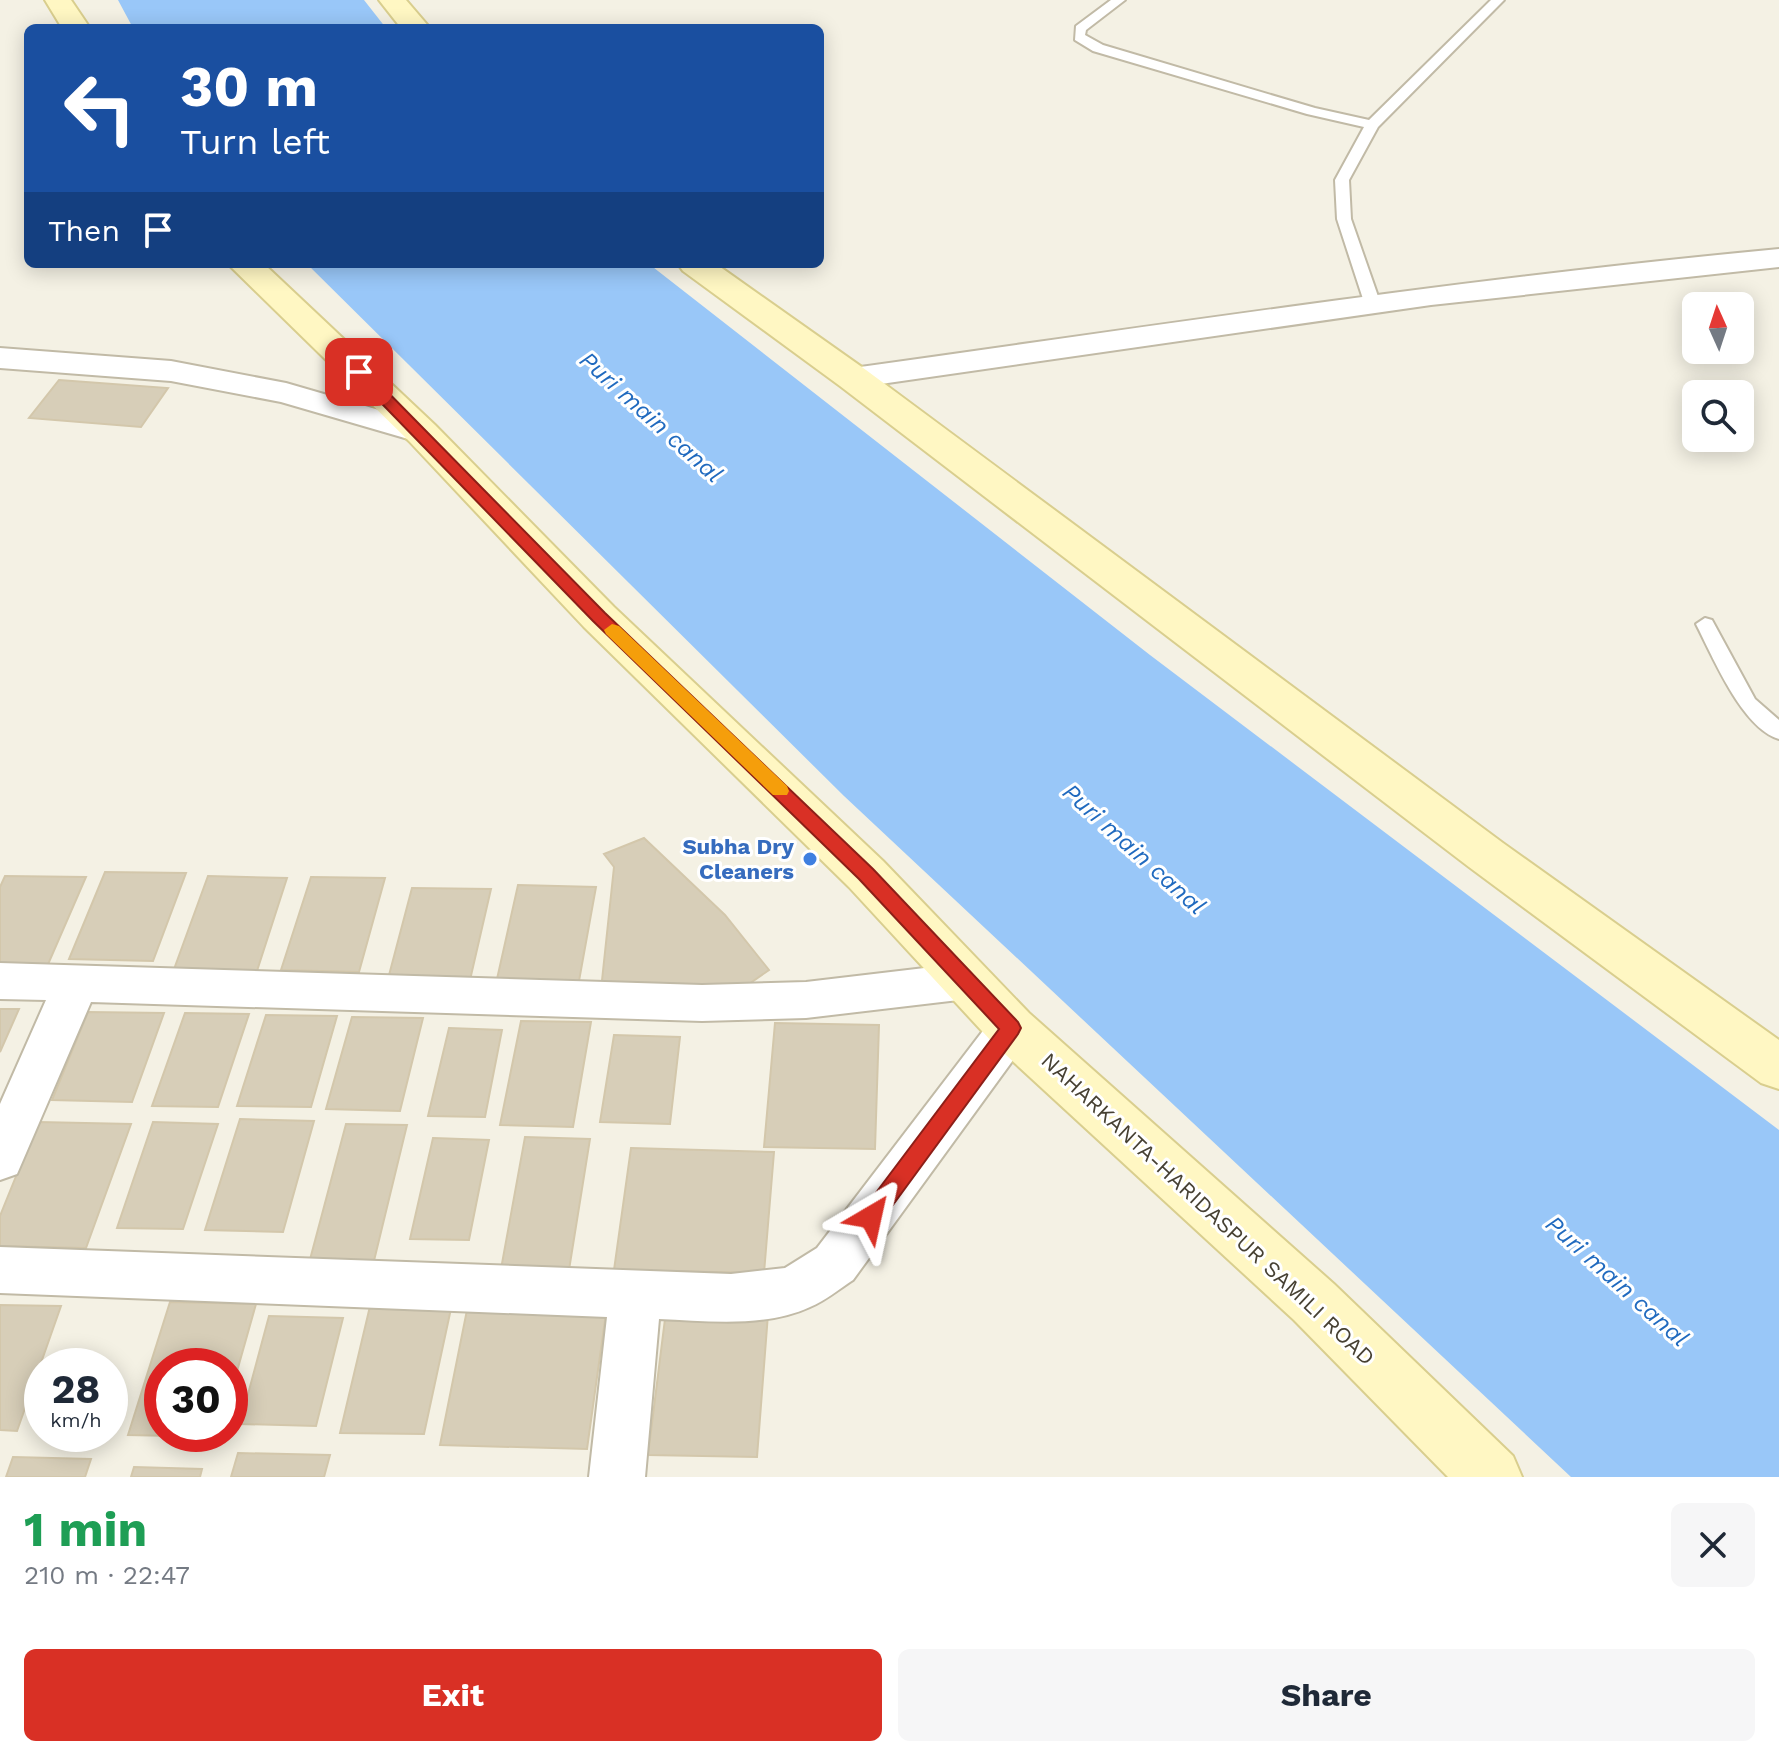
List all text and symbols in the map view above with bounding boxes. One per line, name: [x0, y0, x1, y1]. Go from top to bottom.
text: 30 m: [180, 54, 318, 120]
icon: left: [48, 56, 152, 160]
text: Turn left: [180, 121, 330, 163]
icon: arrive: [136, 208, 180, 252]
text: Then: [48, 213, 120, 248]
north arrow: [1682, 292, 1754, 364]
map controls: [1682, 292, 1754, 452]
pin: [325, 338, 393, 406]
water label: Puri main canal: [574, 346, 728, 488]
icon: arrive: [337, 350, 381, 394]
button: search: [1682, 380, 1754, 452]
water label: Puri main canal: [1057, 778, 1211, 920]
place label: Subha Dry Cleaners: [682, 834, 795, 884]
marker: Subha Dry Cleaners: [801, 850, 819, 868]
street label: NAHARKANTA-HARIDASPUR SAMILI ROAD: [1036, 1048, 1380, 1370]
position arrow: [829, 1175, 913, 1259]
water label: Puri main canal: [1540, 1210, 1694, 1352]
speed limit sign: 30: [144, 1348, 248, 1452]
text: 28: [52, 1366, 100, 1413]
text: km/h: [50, 1408, 102, 1432]
text: 1 min: [24, 1501, 147, 1558]
button: close: [1671, 1503, 1755, 1587]
text: 210 m · 22:47: [24, 1560, 190, 1590]
button: Exit: [24, 1649, 882, 1741]
button: Share: [898, 1649, 1755, 1741]

